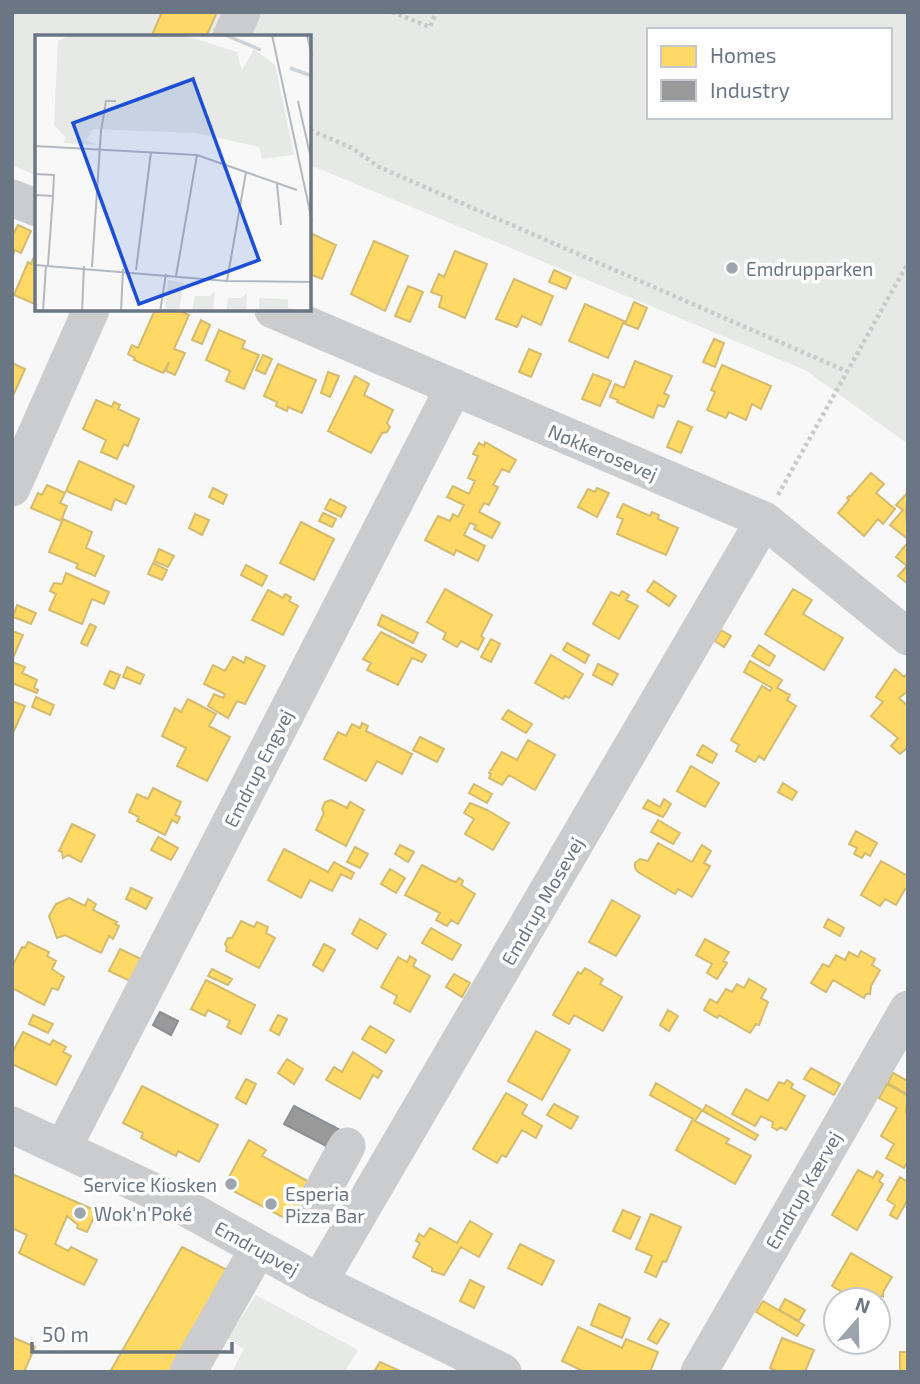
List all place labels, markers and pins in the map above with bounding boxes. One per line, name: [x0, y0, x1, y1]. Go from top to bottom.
place label: Emdrupparken: [746, 257, 873, 280]
marker: Emdrupparken: [724, 260, 740, 276]
place label: Service Kiosken: [83, 1173, 217, 1196]
marker: Service Kiosken: [223, 1176, 239, 1192]
place label: Esperia Pizza Bar: [285, 1182, 365, 1227]
marker: Esperia Pizza Bar: [263, 1196, 279, 1212]
place label: Wok'n'Poké: [94, 1202, 192, 1225]
marker: Wok'n'Poké: [72, 1205, 88, 1221]

